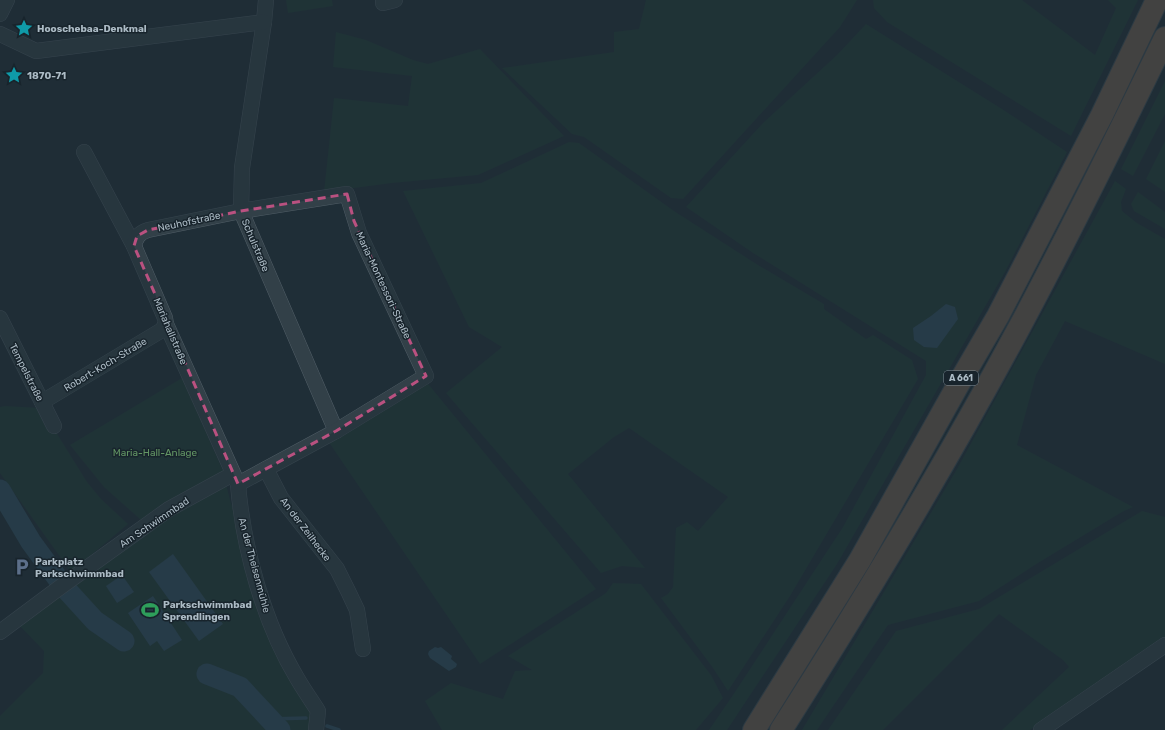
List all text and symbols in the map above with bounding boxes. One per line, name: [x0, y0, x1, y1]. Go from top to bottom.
place icon: Hooschebaa-Denkmal: [14, 18, 34, 38]
place label: Hooschebaa-Denkmal: [37, 23, 147, 35]
place icon: 1870-71: [4, 65, 24, 85]
place label: 1870-71: [27, 70, 66, 82]
street label: Neuhofstraße: [157, 209, 222, 234]
street label: Schulstraße: [239, 217, 272, 274]
street label: Maria-Montessori-Straße: [353, 230, 413, 341]
street label: Mariahallstraße: [151, 296, 190, 367]
street label: Robert-Koch-Straße: [62, 335, 150, 394]
street label: Tempelstraße: [6, 342, 46, 404]
road number: A 661: [944, 371, 978, 385]
park label: Maria-Hall-Anlage: [113, 447, 198, 459]
street label: Am Schwimmbad: [117, 495, 192, 551]
street label: An der Zeilhecke: [277, 495, 333, 564]
street label: An der Theisenmühle: [236, 516, 273, 615]
place label: Parkplatz Parkschwimmbad: [35, 556, 124, 580]
parking icon: Parkplatz Parkschwimmbad: [12, 557, 32, 577]
place label: Parkschwimmbad Sprendlingen: [163, 599, 252, 623]
sports icon: Parkschwimmbad Sprendlingen: [140, 600, 160, 620]

